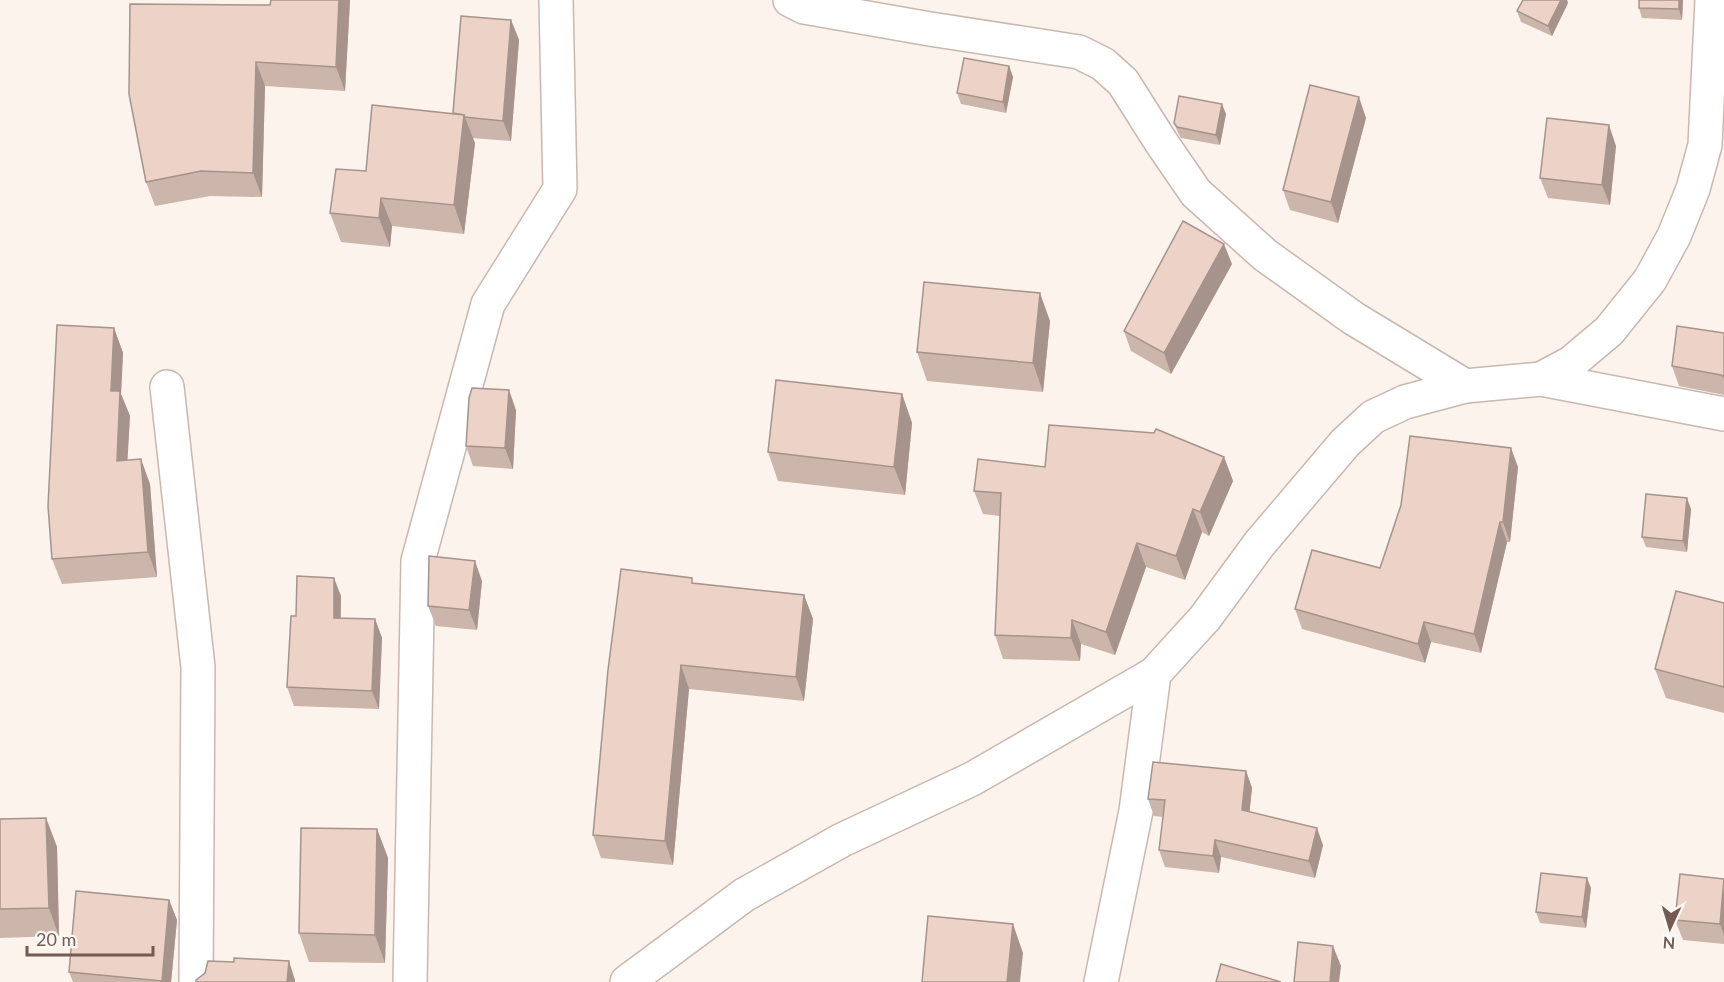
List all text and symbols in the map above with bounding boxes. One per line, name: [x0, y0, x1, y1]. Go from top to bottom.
north arrow: [1640, 898, 1700, 958]
scale bar: [27, 919, 153, 957]
text: 20 m: [36, 928, 76, 950]
text: N: [1662, 934, 1676, 953]

